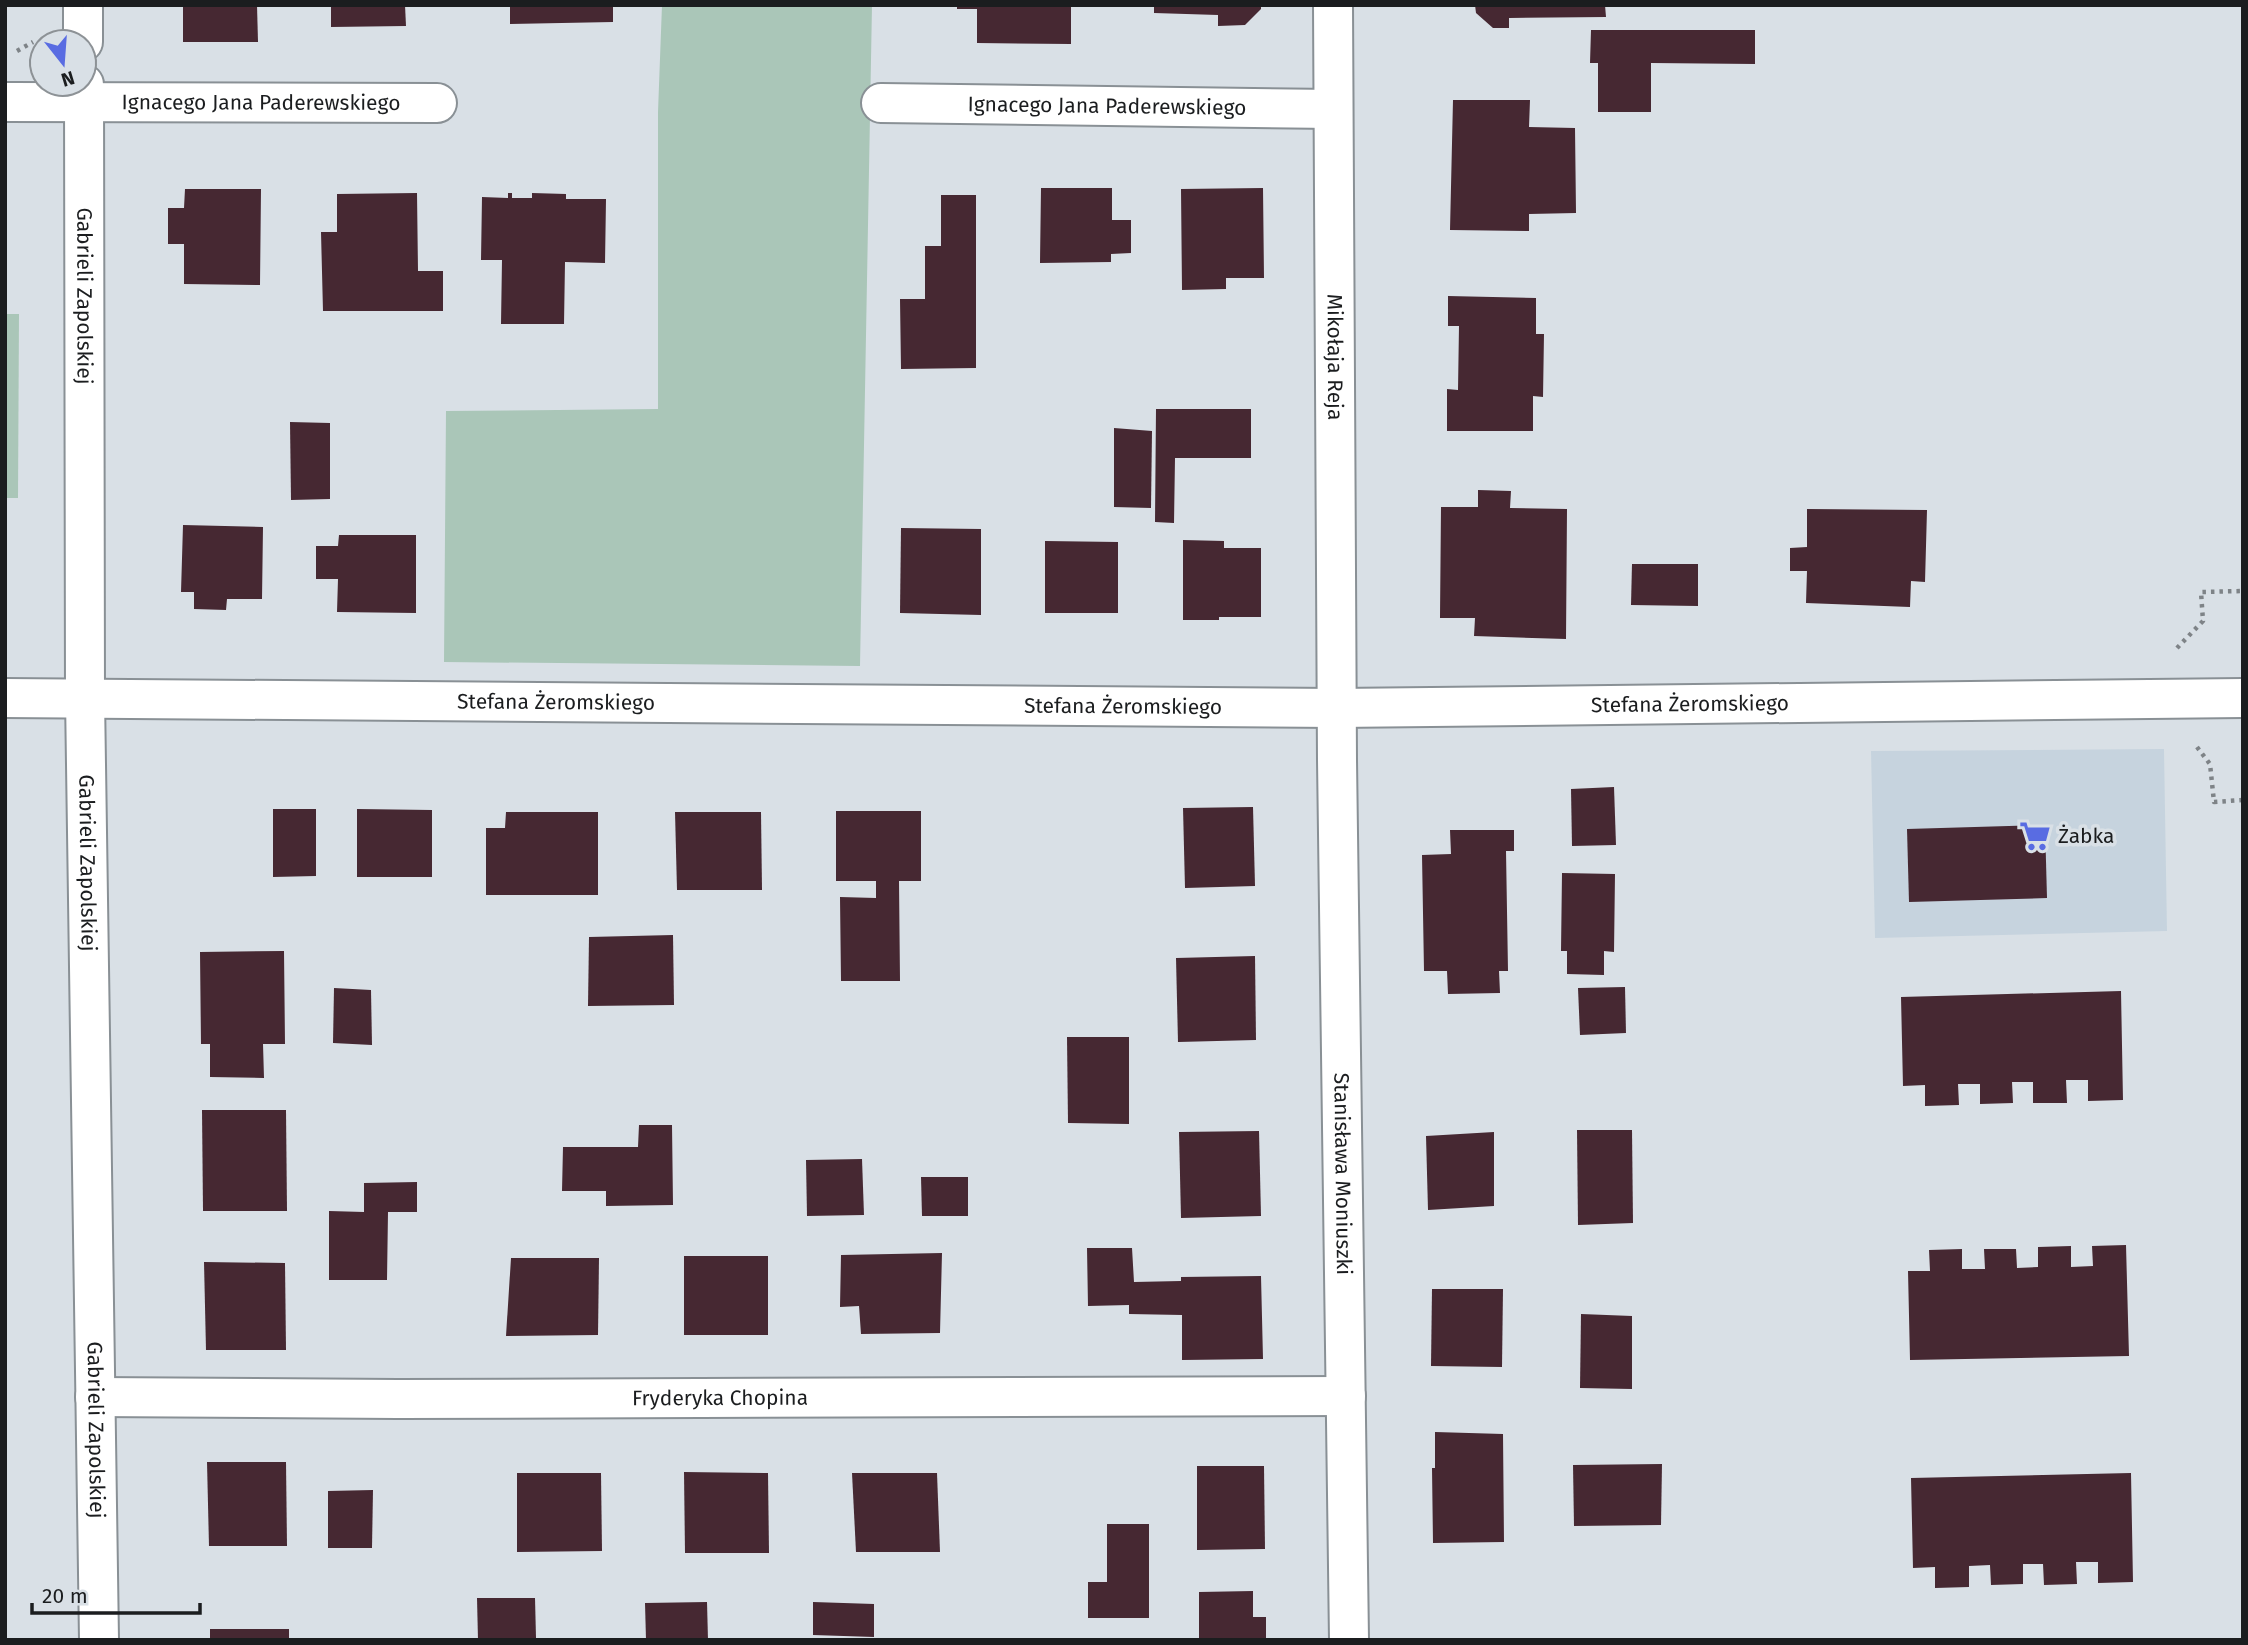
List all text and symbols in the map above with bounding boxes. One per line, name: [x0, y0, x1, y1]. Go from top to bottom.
north arrow: [28, 28, 98, 98]
text: N: [58, 66, 77, 92]
street label: Ignacego Jana Paderewskiego: [122, 89, 400, 116]
street label: Ignacego Jana Paderewskiego: [967, 91, 1247, 121]
street label: Gabrieli Zapolskiej: [71, 207, 97, 385]
street label: Mikołaja Reja: [1322, 294, 1348, 420]
street label: Stefana Żeromskiego: [457, 688, 655, 716]
street label: Stefana Żeromskiego: [1591, 690, 1789, 718]
street label: Stefana Żeromskiego: [1024, 693, 1222, 720]
street label: Gabrieli Zapolskiej: [73, 774, 102, 952]
supermarket icon: Żabka: [2018, 819, 2052, 853]
place label: Żabka: [2058, 823, 2114, 849]
street label: Stanisława Moniuszki: [1328, 1073, 1357, 1275]
street label: Gabrieli Zapolskiej: [82, 1341, 110, 1519]
street label: Fryderyka Chopina: [632, 1385, 808, 1411]
scale bar: [32, 1572, 200, 1616]
text: 20 m: [42, 1583, 88, 1609]

